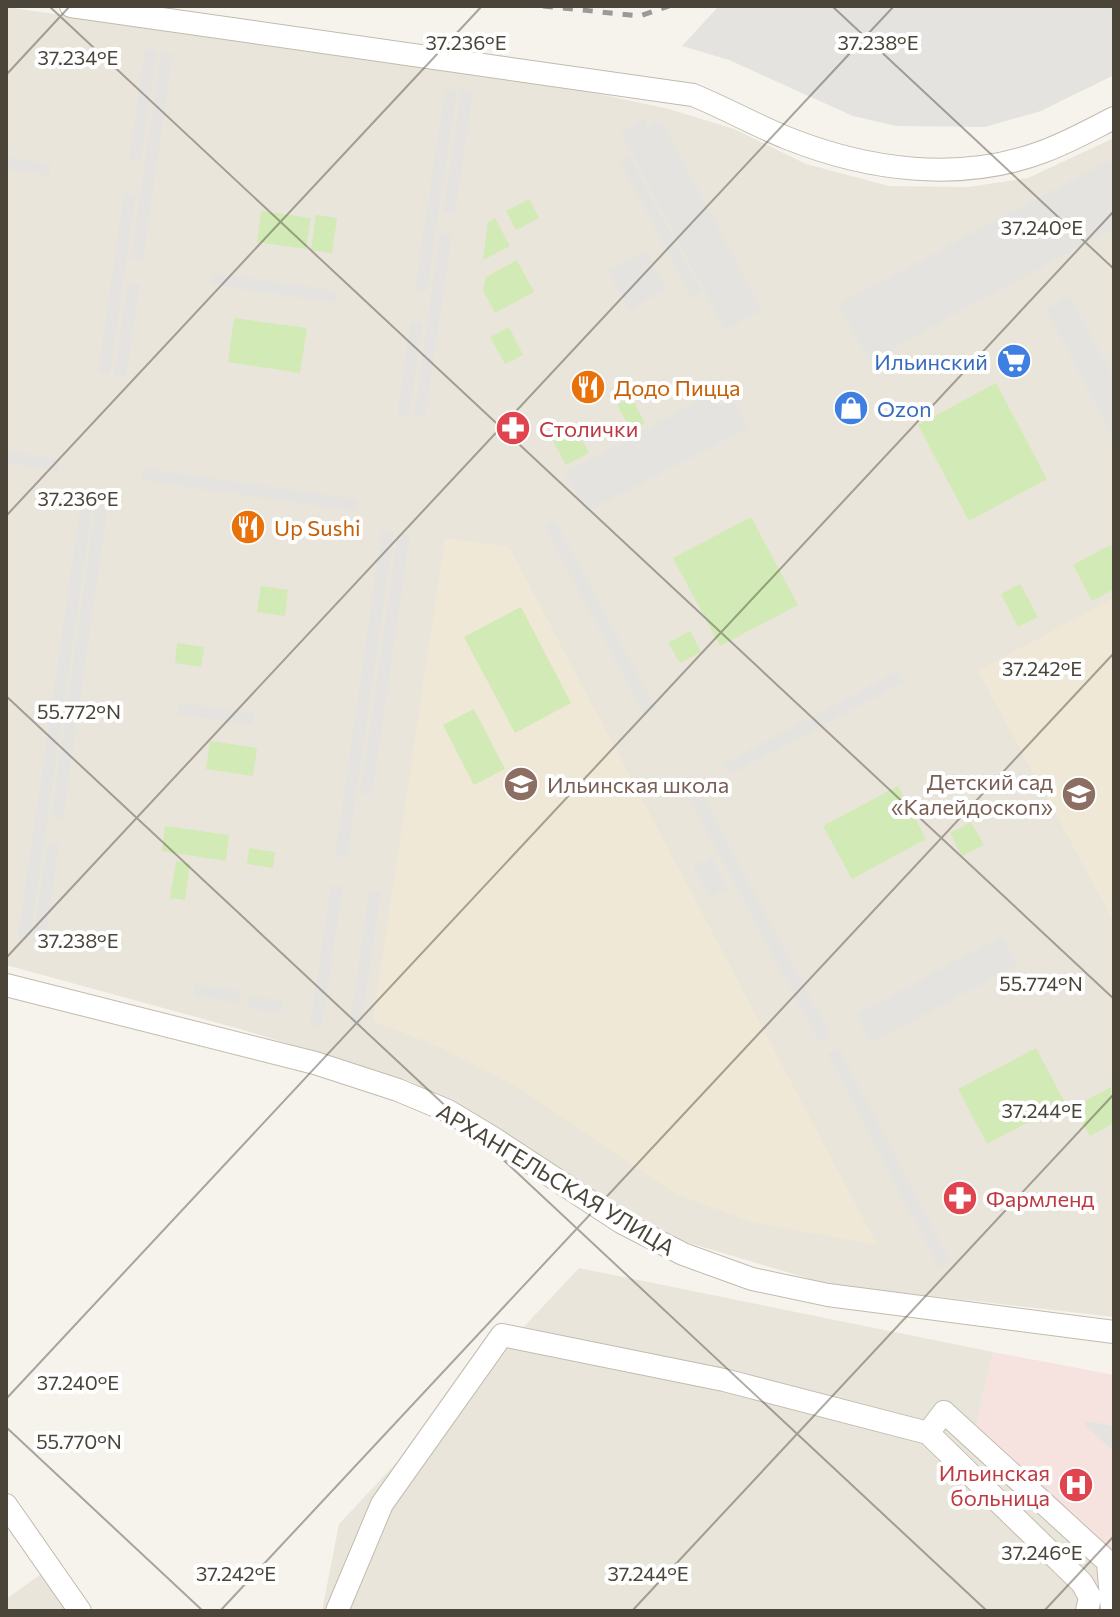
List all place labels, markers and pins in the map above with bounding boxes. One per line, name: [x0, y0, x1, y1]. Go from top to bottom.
supermarket icon: Ильинский: [995, 342, 1033, 380]
place label: Ильинский: [874, 348, 988, 375]
restaurant icon: Додо Пицца: [569, 368, 607, 406]
place label: Додо Пицца: [614, 374, 741, 401]
shop icon: Ozon: [832, 389, 870, 427]
place label: Ozon: [877, 395, 932, 422]
pharmacy icon: Столички: [494, 409, 532, 447]
place label: Столички: [539, 415, 638, 442]
restaurant icon: Up Sushi: [229, 508, 267, 546]
place label: Up Sushi: [274, 514, 361, 541]
school or university icon: Ильинская школа: [502, 765, 540, 803]
place label: Детский сад «Калейдоскоп»: [891, 768, 1053, 820]
place label: Ильинская школа: [547, 771, 729, 798]
school or university icon: Детский сад «Калейдоскоп»: [1060, 775, 1098, 813]
pharmacy icon: Фармленд: [941, 1179, 979, 1217]
place label: Фармленд: [986, 1185, 1095, 1212]
place label: Ильинская больница: [939, 1459, 1050, 1511]
hospital icon: Ильинская больница: [1057, 1466, 1095, 1504]

